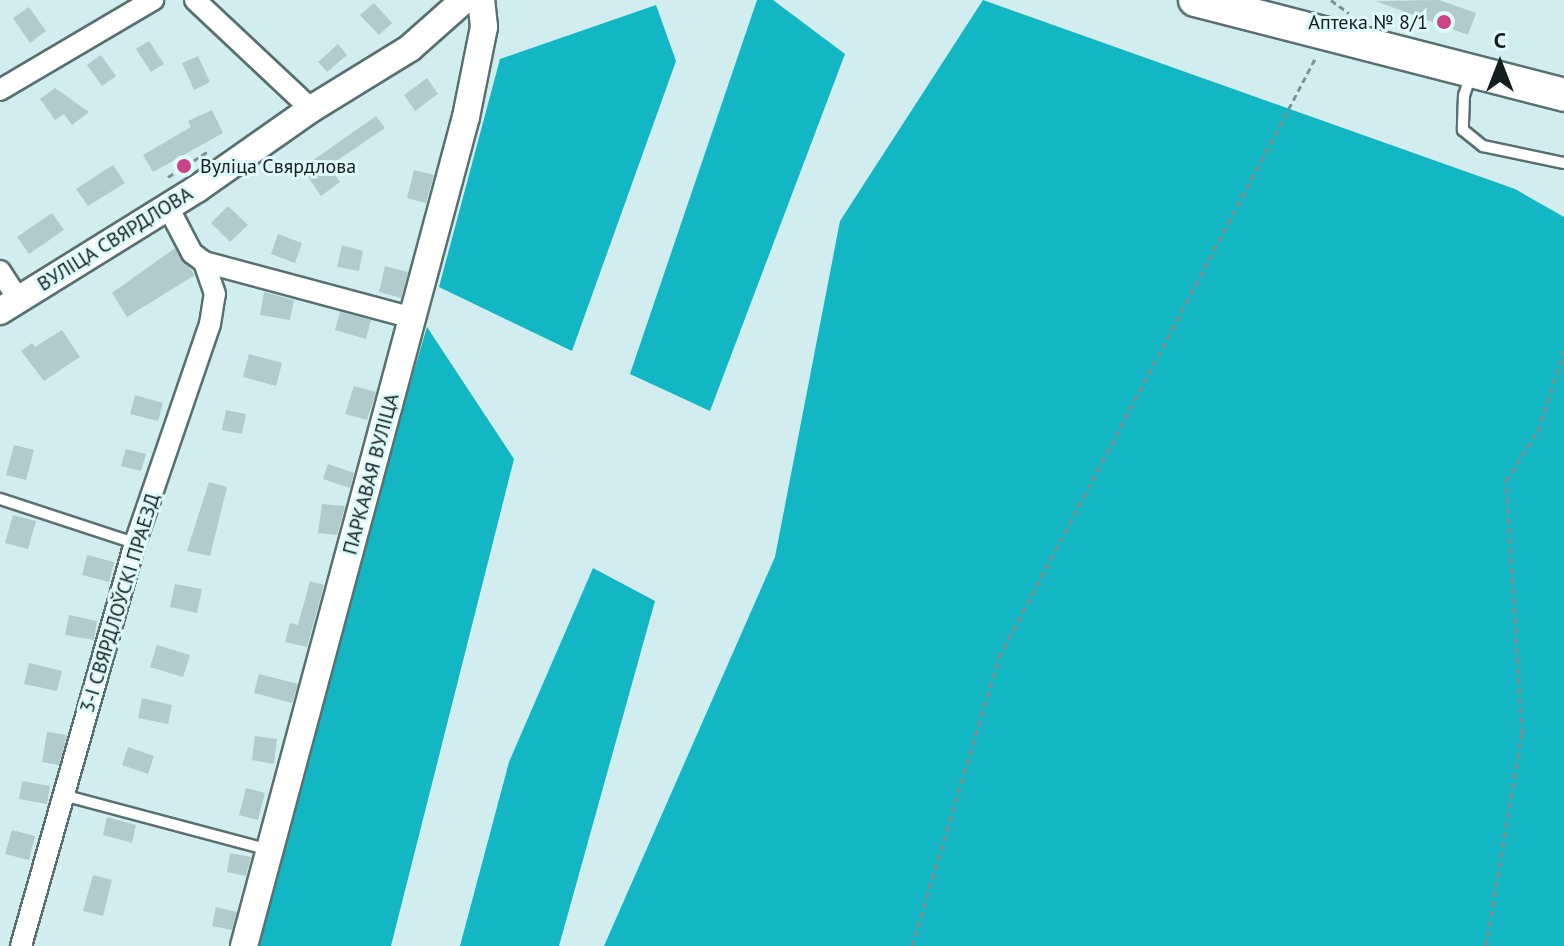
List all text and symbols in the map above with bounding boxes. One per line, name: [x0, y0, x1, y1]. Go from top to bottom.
place label: Аптека № 8/1: [1308, 10, 1428, 34]
marker: Аптека № 8/1: [1435, 13, 1453, 31]
north arrow: [1460, 24, 1540, 104]
text: С: [1494, 26, 1506, 54]
place label: Вуліца Свярдлова: [200, 154, 356, 178]
marker: Вуліца Свярдлова: [175, 157, 193, 175]
street label: ВУЛІЦА СВЯРДЛОВА: [33, 181, 197, 297]
street label: ПАРКАВАЯ ВУЛІЦА: [338, 391, 404, 557]
street label: 3-І СВЯРДЛОЎСКІ ПРАЕЗД: [75, 490, 165, 716]

